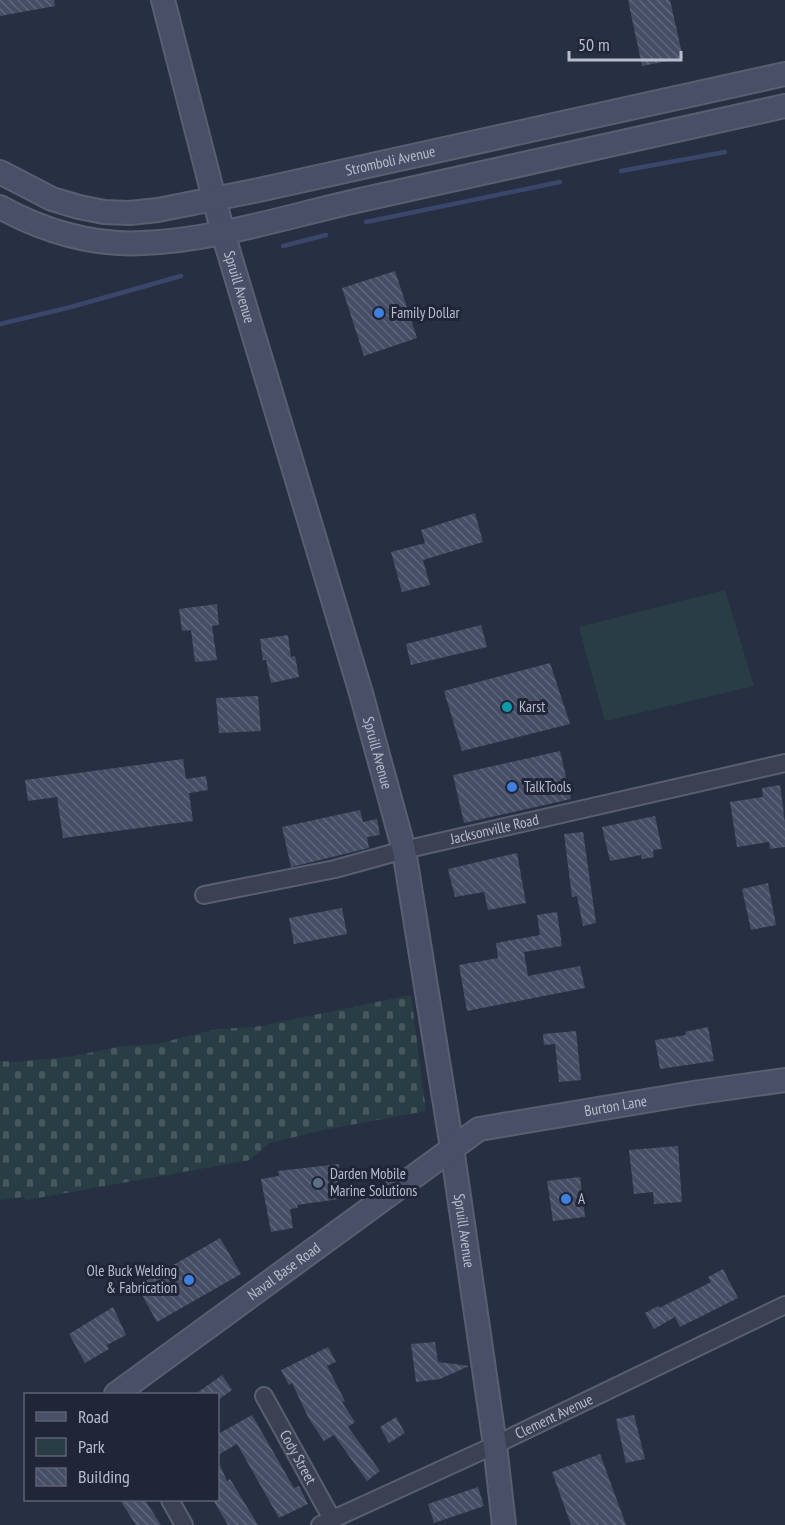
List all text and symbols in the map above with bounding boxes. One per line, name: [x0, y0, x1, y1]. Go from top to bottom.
scale bar: [569, 24, 682, 62]
text: 50 m: [578, 33, 610, 56]
street label: Stromboli Avenue: [344, 141, 437, 180]
street label: Spruill Avenue: [220, 248, 260, 325]
place label: Family Dollar: [391, 303, 460, 322]
marker: Family Dollar: [372, 306, 386, 320]
place label: Karst: [519, 697, 545, 716]
marker: Karst: [500, 700, 514, 714]
street label: Spruill Avenue: [359, 714, 397, 791]
place label: TalkTools: [524, 777, 571, 796]
marker: TalkTools: [505, 780, 519, 794]
street label: Jacksonville Road: [447, 810, 540, 848]
street label: Burton Lane: [583, 1091, 648, 1120]
place label: Darden Mobile Marine Solutions: [330, 1164, 417, 1200]
marker: Darden Mobile Marine Solutions: [311, 1176, 325, 1190]
place label: A: [578, 1189, 586, 1208]
street label: Spruill Avenue: [450, 1192, 479, 1269]
marker: A: [559, 1192, 573, 1206]
street label: Naval Base Road: [243, 1238, 324, 1304]
place label: Ole Buck Welding & Fabrication: [87, 1261, 177, 1297]
marker: Ole Buck Welding & Fabrication: [182, 1273, 196, 1287]
street label: Clement Avenue: [512, 1389, 596, 1443]
legend: [24, 1393, 219, 1501]
text: Road: [78, 1405, 109, 1428]
street label: Cody Street: [276, 1427, 321, 1487]
text: Park: [78, 1435, 105, 1458]
text: Building: [78, 1465, 130, 1488]

